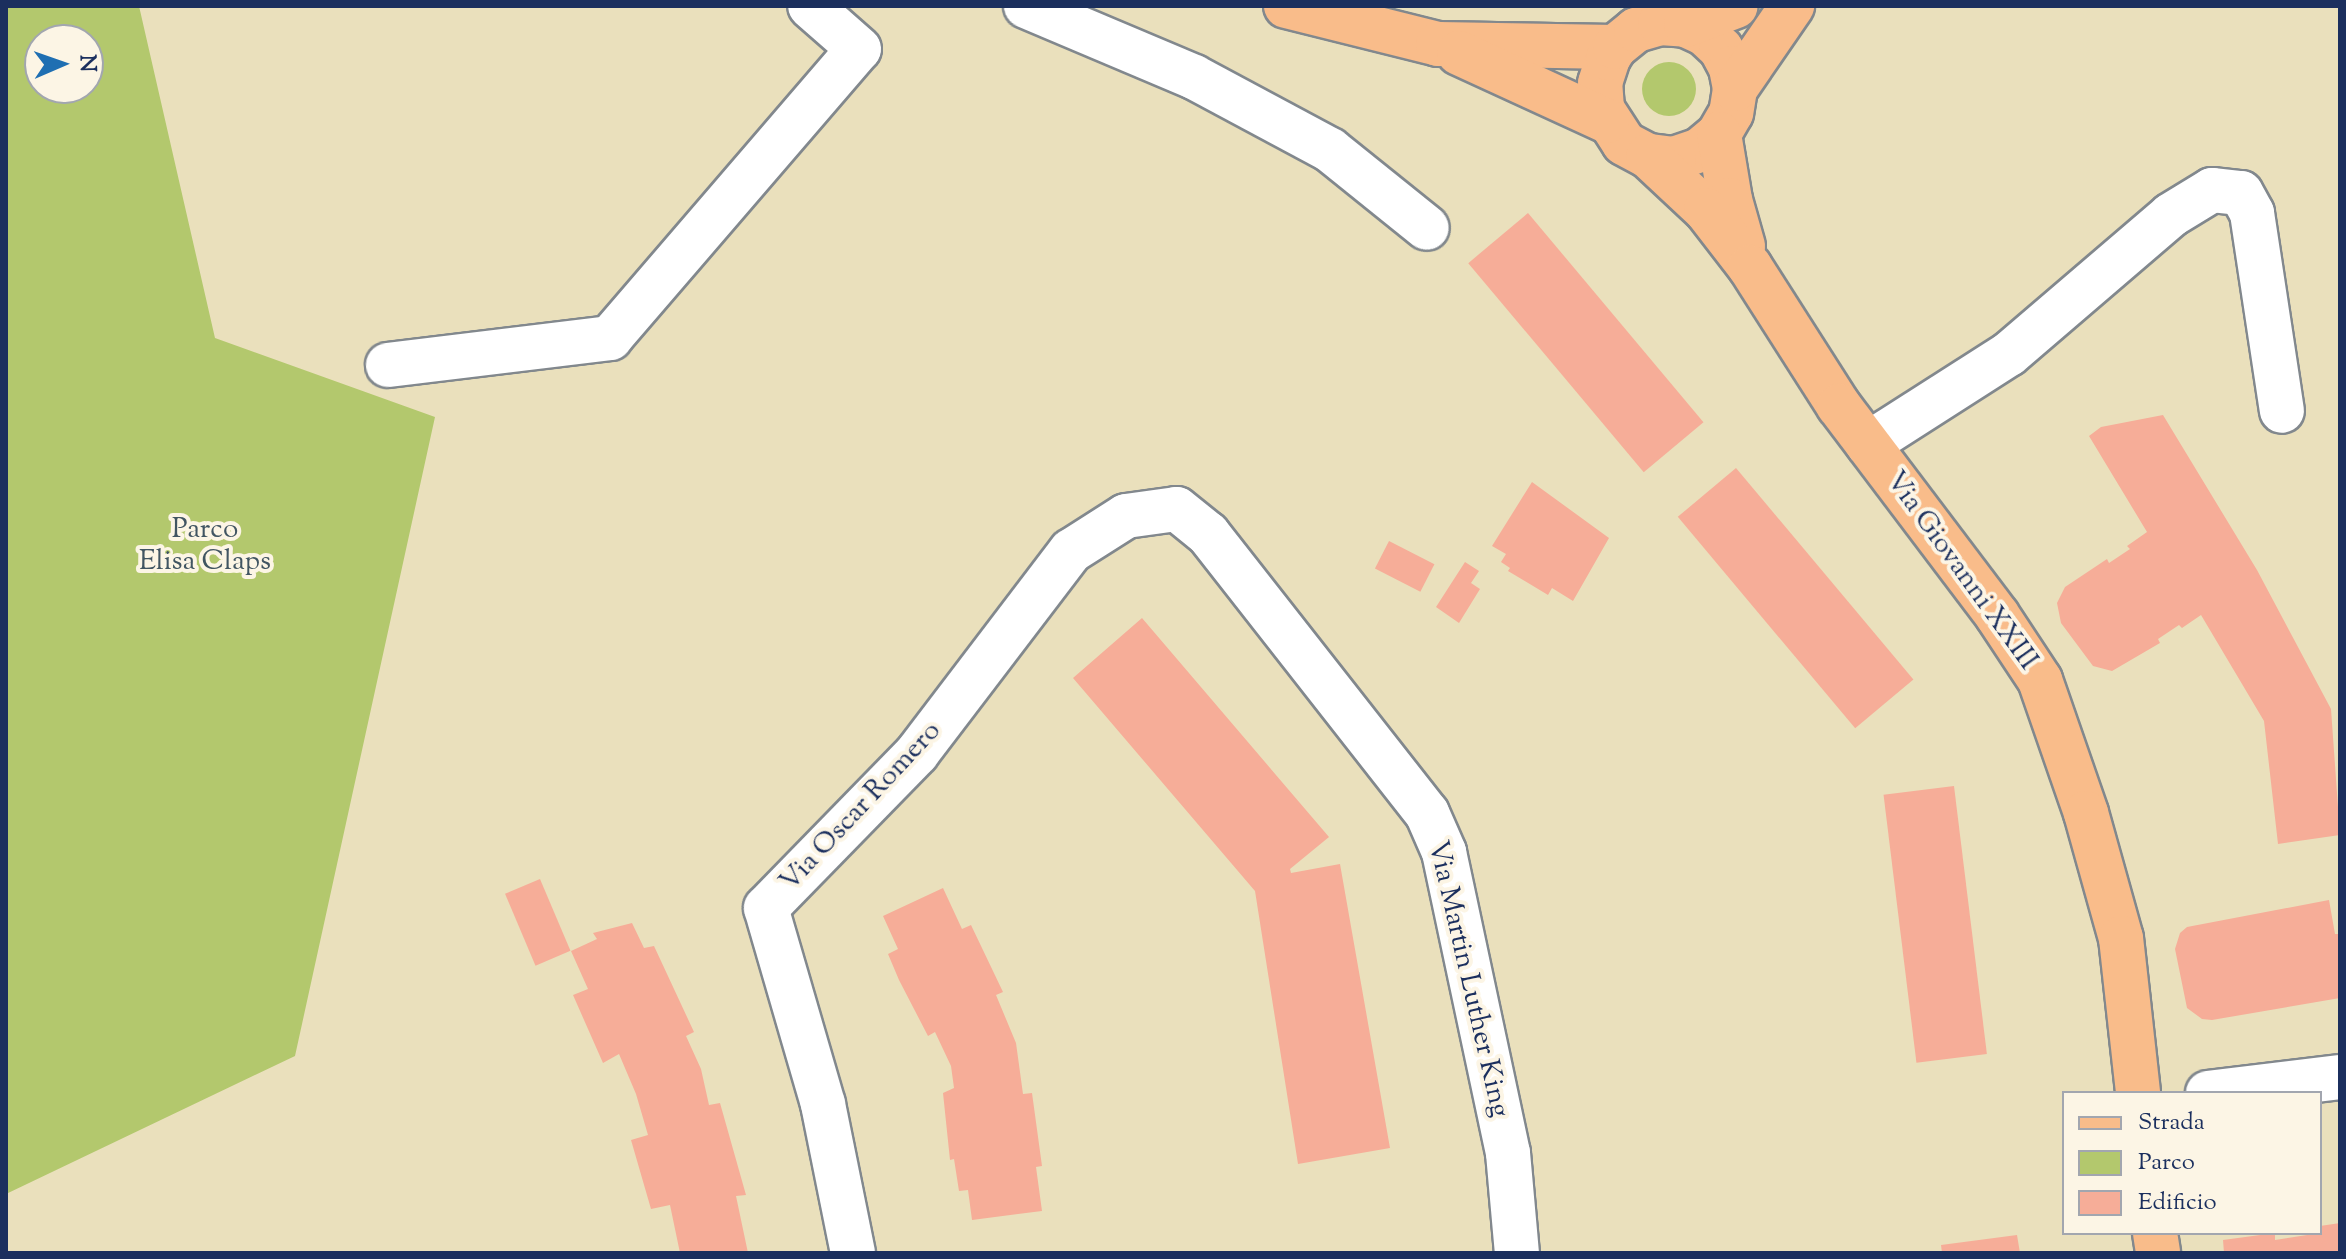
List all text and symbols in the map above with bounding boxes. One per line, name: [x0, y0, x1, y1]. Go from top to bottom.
north arrow: [24, 24, 104, 104]
text: N: [70, 54, 102, 73]
street label: Via Giovanni XXIII: [1878, 465, 2044, 677]
park label: Parco Elisa Claps: [139, 513, 271, 579]
street label: Via Oscar Romero: [773, 715, 949, 899]
street label: Via Martin Luther King: [1420, 837, 1516, 1121]
legend: [2062, 1091, 2322, 1235]
text: Strada: [2138, 1106, 2205, 1140]
text: Parco: [2138, 1146, 2195, 1180]
text: Edificio: [2138, 1186, 2217, 1220]

